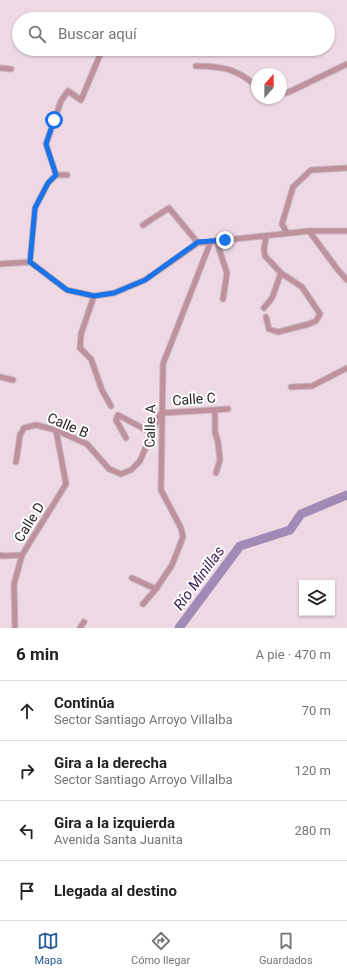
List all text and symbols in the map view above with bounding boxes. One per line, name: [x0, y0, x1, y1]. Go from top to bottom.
search box: [12, 12, 335, 56]
icon: search: [26, 23, 48, 45]
text: Buscar aquí: [58, 25, 137, 43]
north arrow: [251, 68, 287, 104]
route start: [45, 111, 63, 129]
route end: [216, 231, 234, 249]
street label: Calle C: [172, 390, 216, 408]
street label: Calle A: [142, 404, 158, 448]
street label: Calle B: [45, 409, 91, 441]
street label: Calle D: [11, 499, 47, 545]
water label: Río Minillas: [170, 542, 228, 614]
map controls: [299, 580, 335, 616]
button: layers: [299, 580, 335, 616]
text: 6 min: [16, 644, 59, 664]
text: A pie · 470 m: [256, 647, 331, 662]
text: Continúa: [54, 694, 115, 712]
icon: ahead: [16, 700, 38, 722]
text: 70 m: [302, 703, 331, 718]
text: Sector Santiago Arroyo Villalba: [54, 712, 233, 727]
text: Gira a la derecha: [54, 754, 167, 772]
icon: right: [16, 760, 38, 782]
text: 120 m: [294, 763, 331, 778]
text: Sector Santiago Arroyo Villalba: [54, 772, 233, 787]
text: Gira a la izquierda: [54, 814, 175, 832]
icon: left: [16, 820, 38, 842]
text: 280 m: [294, 823, 331, 838]
text: Avenida Santa Juanita: [54, 832, 183, 847]
icon: arrive: [16, 880, 38, 902]
text: Llegada al destino: [54, 882, 177, 900]
tab: Mapa: [34, 930, 62, 967]
tab: Cómo llegar: [131, 930, 190, 967]
tab: Guardados: [259, 930, 313, 967]

